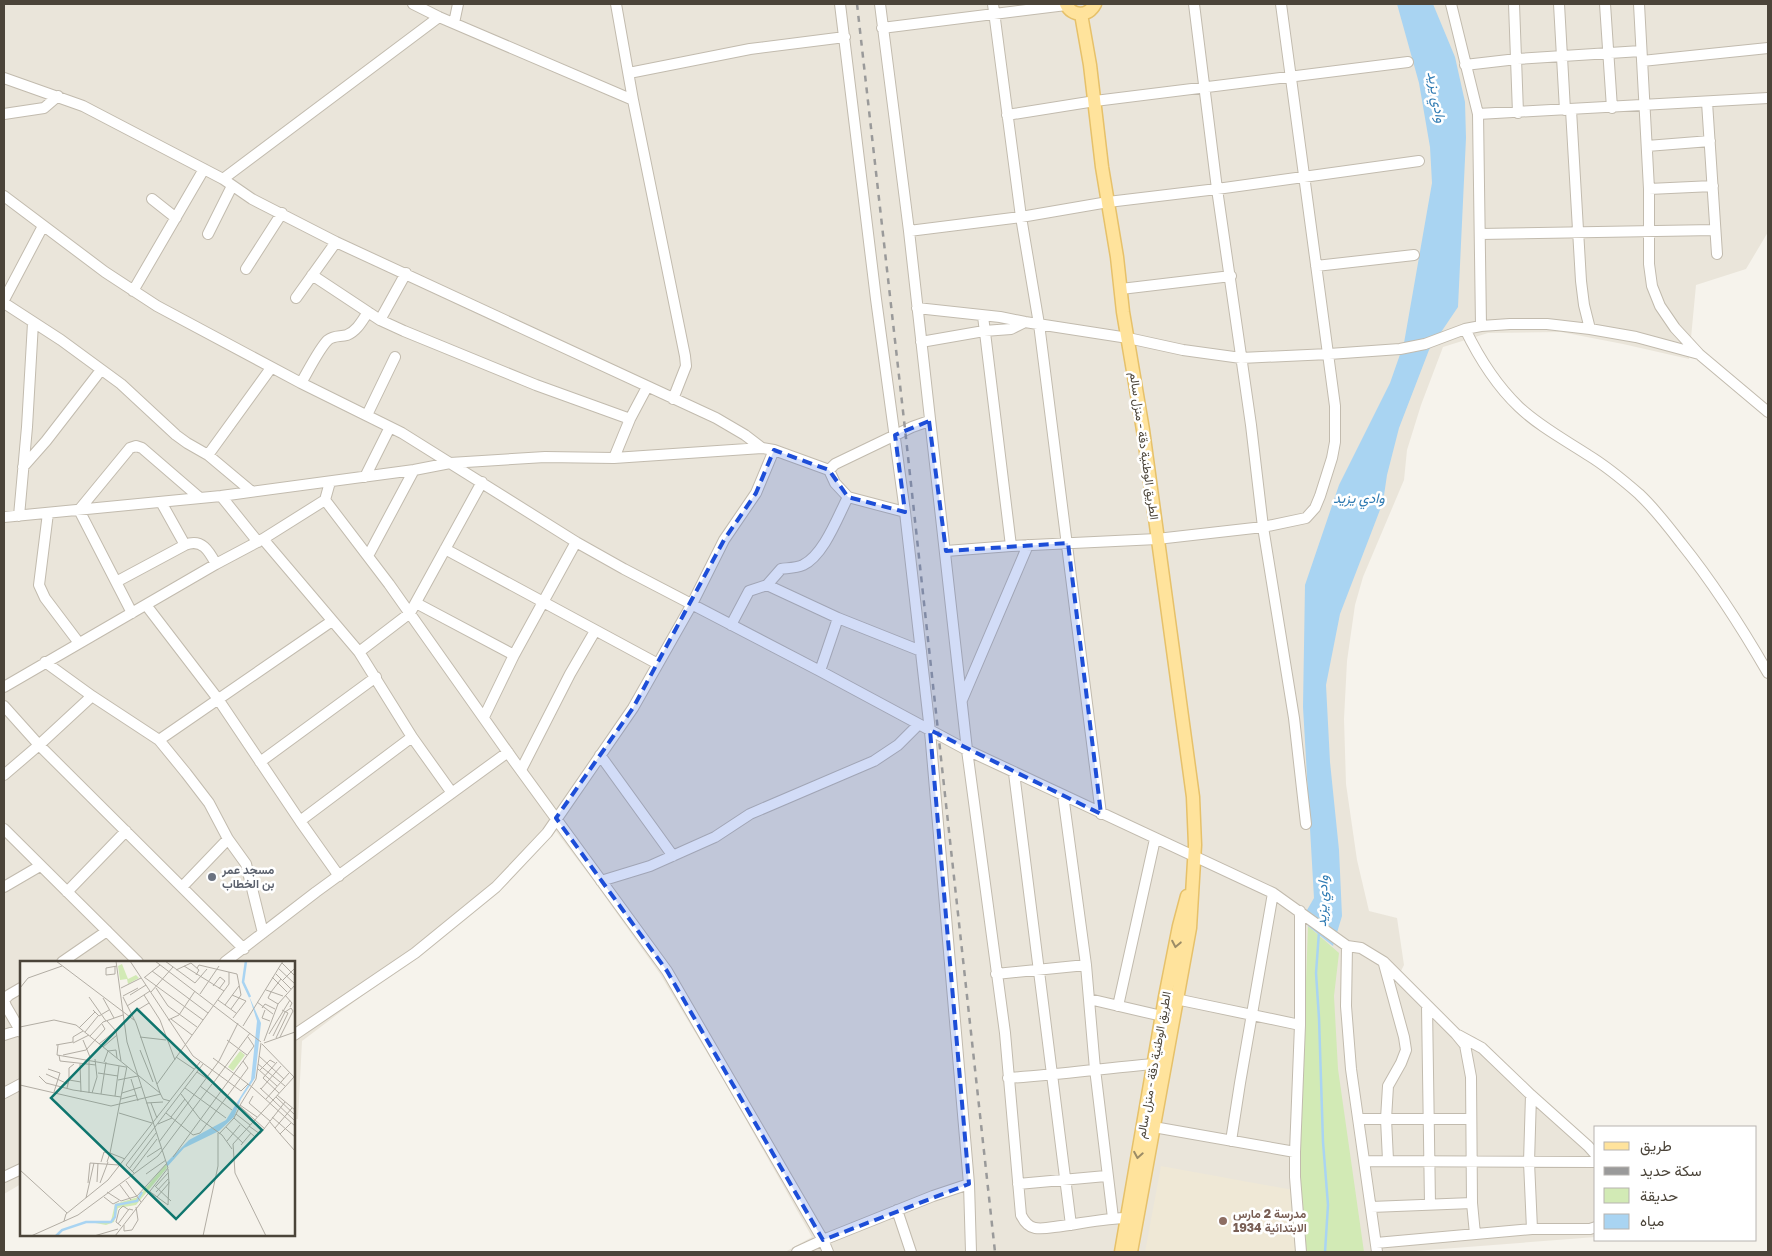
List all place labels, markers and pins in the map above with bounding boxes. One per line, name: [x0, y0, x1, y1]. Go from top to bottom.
place label: مسجد عمر بن الخطاب: [221, 862, 275, 891]
marker: مسجد عمر بن الخطاب: [206, 871, 218, 883]
place label: مدرسة 2 مارس 1934 الابتدائية: [1233, 1206, 1307, 1235]
marker: مدرسة 2 مارس 1934 الابتدائية: [1217, 1215, 1229, 1227]

